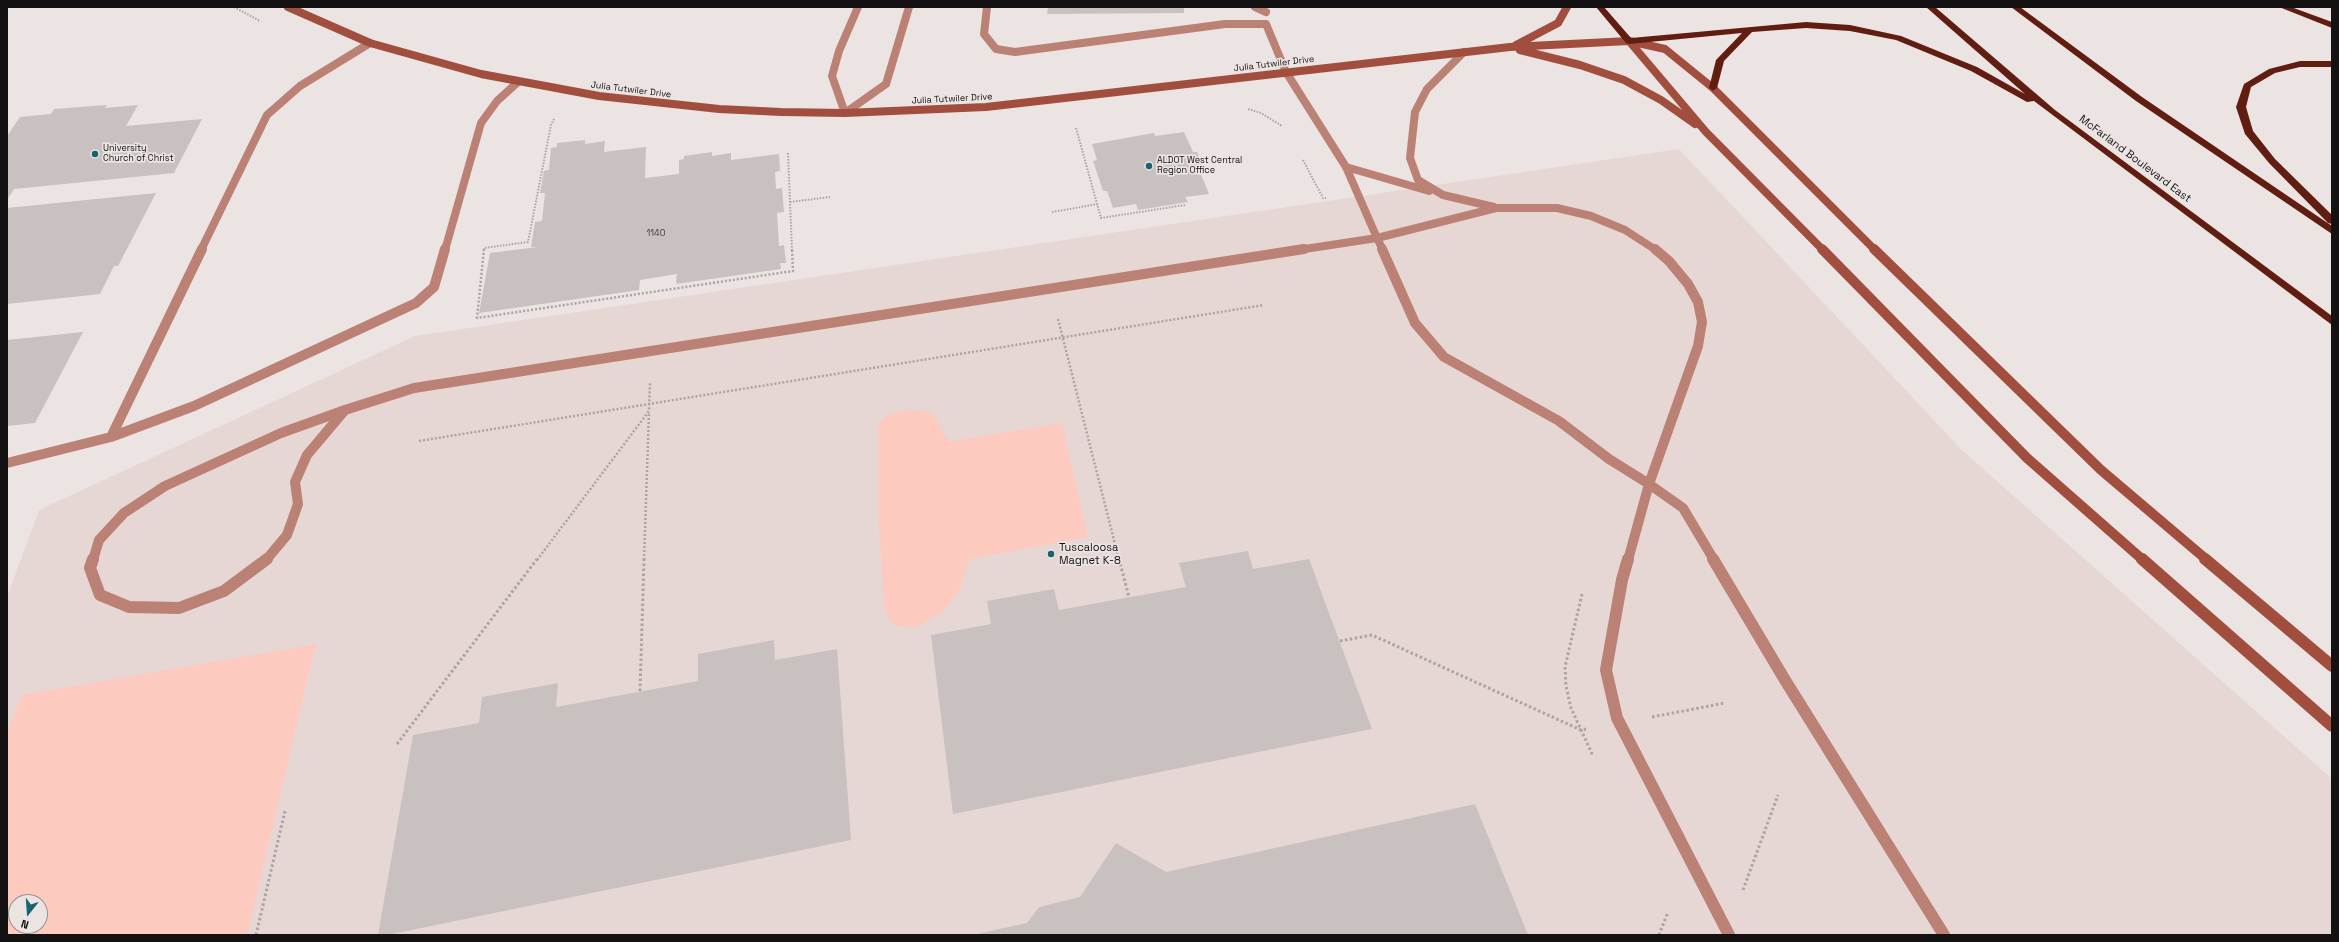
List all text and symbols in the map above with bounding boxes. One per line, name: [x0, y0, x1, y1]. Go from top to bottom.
street label: Julia Tutwiler Drive: [1233, 54, 1315, 74]
street label: Julia Tutwiler Drive: [590, 80, 672, 100]
street label: Julia Tutwiler Drive: [911, 91, 993, 107]
street label: McFarland Boulevard East: [2076, 112, 2194, 206]
place label: University Church of Christ: [103, 144, 174, 165]
marker: University Church of Christ: [90, 149, 100, 159]
place label: ALDOT West Central Region Office: [1157, 156, 1242, 177]
marker: ALDOT West Central Region Office: [1144, 161, 1154, 171]
house number: 1140: [647, 229, 665, 239]
place label: Tuscaloosa Magnet K-8: [1059, 541, 1121, 567]
marker: Tuscaloosa Magnet K-8: [1046, 549, 1056, 559]
north arrow: [8, 894, 48, 934]
text: N: [19, 917, 30, 932]

